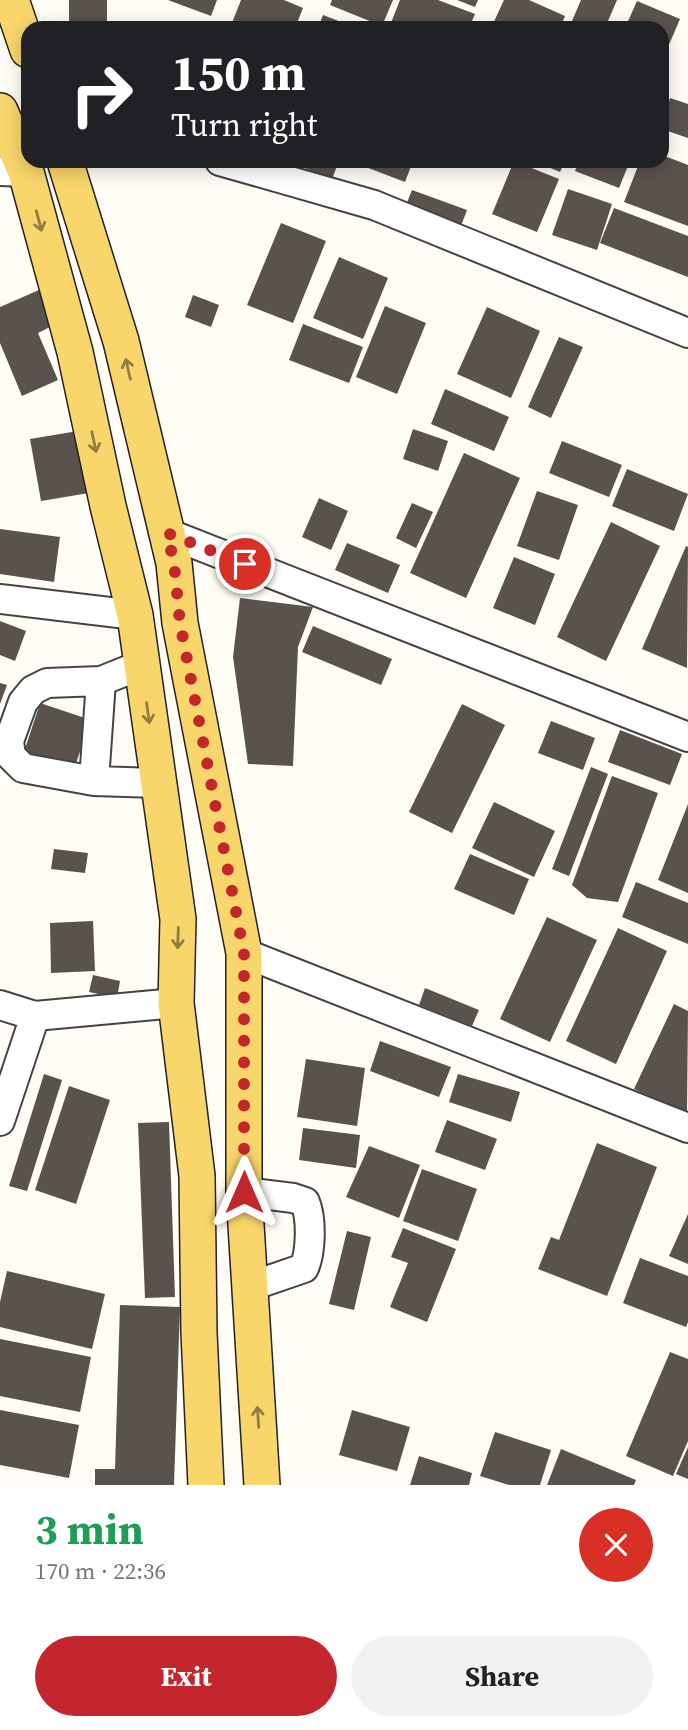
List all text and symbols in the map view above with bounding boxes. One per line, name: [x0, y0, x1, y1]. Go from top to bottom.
text: 150 m: [171, 39, 306, 106]
icon: right: [56, 49, 147, 140]
text: Turn right: [171, 103, 317, 147]
one-way arrow: [33, 209, 46, 232]
one-way arrow: [120, 358, 134, 381]
one-way arrow: [88, 430, 102, 453]
pin: [215, 534, 275, 594]
icon: arrive: [226, 545, 264, 583]
one-way arrow: [142, 701, 155, 724]
one-way arrow: [171, 926, 184, 949]
position arrow: [207, 1155, 281, 1229]
one-way arrow: [251, 1406, 264, 1429]
text: 3 min: [35, 1500, 144, 1558]
button: close: [579, 1508, 653, 1582]
text: 170 m · 22:36: [35, 1555, 166, 1587]
button: Exit: [35, 1636, 337, 1716]
button: Share: [351, 1636, 653, 1716]

